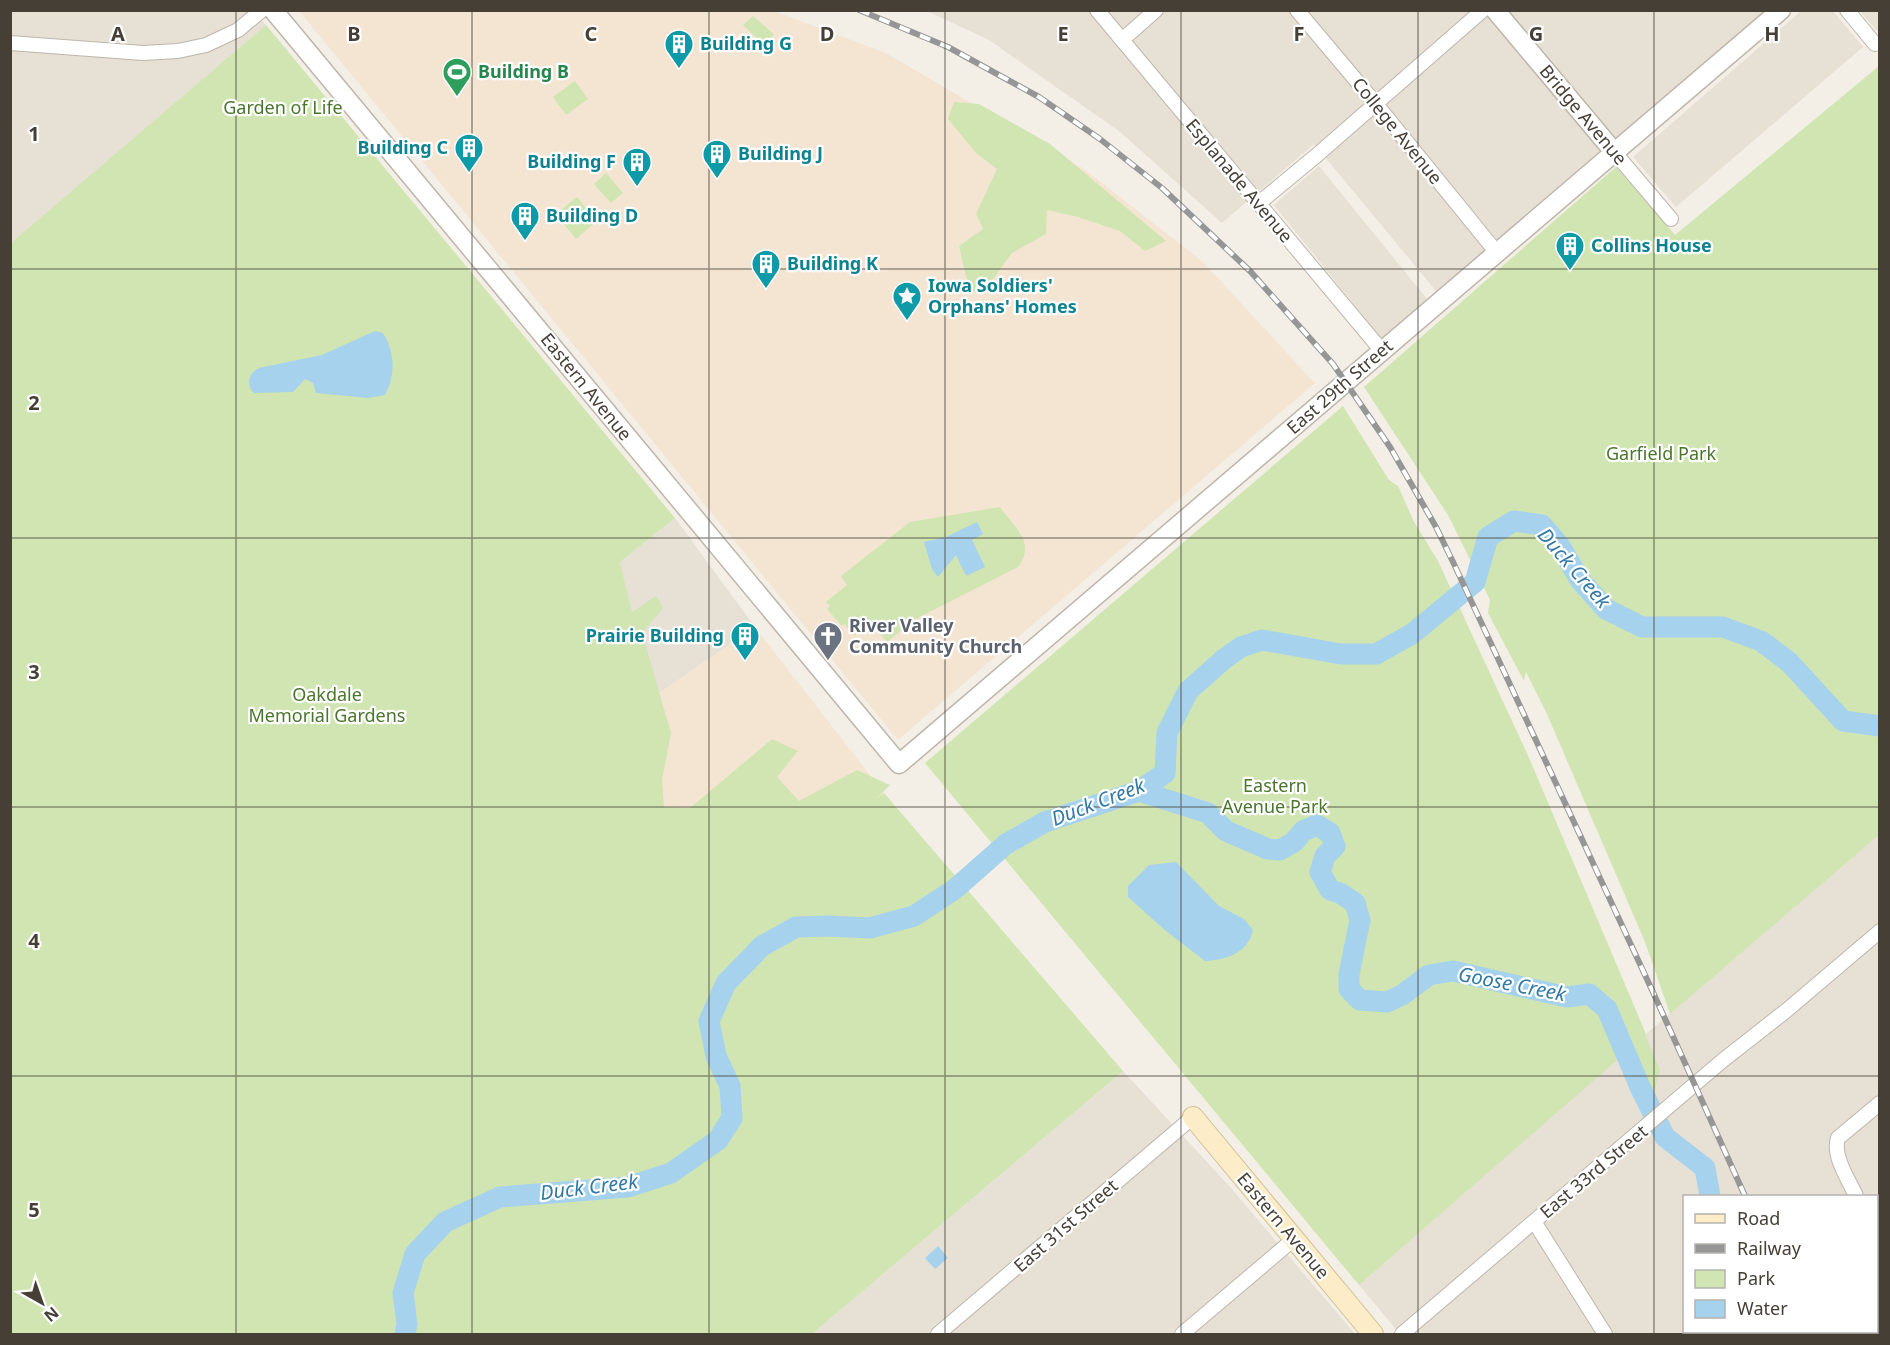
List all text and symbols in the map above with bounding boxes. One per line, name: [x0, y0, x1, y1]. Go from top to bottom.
text: A: [111, 20, 125, 47]
text: B: [347, 20, 361, 47]
text: C: [585, 20, 598, 47]
text: D: [820, 20, 834, 47]
text: E: [1057, 20, 1069, 47]
text: F: [1294, 20, 1304, 47]
text: G: [1529, 20, 1543, 47]
text: H: [1764, 20, 1780, 47]
building icon: Building G: [663, 28, 695, 70]
place label: Building G: [700, 31, 792, 55]
sports icon: Building B: [441, 56, 473, 98]
place label: Building B: [478, 59, 569, 83]
street label: Bridge Avenue: [1535, 59, 1633, 170]
street label: College Avenue: [1347, 72, 1448, 189]
park label: Garden of Life: [223, 95, 343, 119]
street label: Esplanade Avenue: [1181, 113, 1299, 247]
text: 1: [28, 120, 40, 147]
building icon: Building C: [453, 132, 485, 174]
place label: Building C: [358, 135, 448, 159]
building icon: Building J: [701, 138, 733, 180]
place label: Building J: [738, 141, 823, 165]
building icon: Building F: [621, 146, 653, 188]
place label: Building F: [527, 149, 616, 173]
building icon: Building D: [509, 200, 541, 242]
place label: Building D: [546, 203, 638, 227]
building icon: Collins House: [1554, 230, 1586, 272]
place label: Collins House: [1591, 233, 1712, 257]
building icon: Building K: [750, 248, 782, 290]
place label: Building K: [787, 251, 878, 275]
place label: Iowa Soldiers' Orphans' Homes: [928, 273, 1077, 318]
place icon: Iowa Soldiers' Orphans' Homes: [891, 280, 923, 322]
street label: Eastern Avenue: [536, 328, 638, 445]
street label: East 29th Street: [1281, 333, 1398, 439]
text: 2: [28, 389, 40, 416]
park label: Garfield Park: [1606, 441, 1716, 465]
water label: Duck Creek: [1532, 522, 1618, 614]
place label: River Valley Community Church: [849, 613, 1022, 658]
building icon: Prairie Building: [729, 620, 761, 662]
church icon: River Valley Community Church: [812, 620, 844, 662]
place label: Prairie Building: [586, 623, 724, 647]
text: 3: [28, 658, 40, 685]
park label: Oakdale Memorial Gardens: [249, 682, 405, 727]
water label: Duck Creek: [1047, 771, 1150, 832]
park label: Eastern Avenue Park: [1222, 773, 1328, 818]
text: 4: [28, 927, 40, 954]
water label: Goose Creek: [1456, 960, 1569, 1007]
street label: East 33rd Street: [1534, 1119, 1653, 1223]
water label: Duck Creek: [539, 1167, 640, 1206]
street label: Eastern Avenue: [1232, 1167, 1335, 1284]
street label: East 31st Street: [1008, 1173, 1123, 1277]
legend: [1683, 1195, 1878, 1333]
text: 5: [28, 1196, 40, 1223]
text: Road: [1737, 1206, 1780, 1230]
text: Railway: [1737, 1236, 1802, 1260]
text: Park: [1737, 1266, 1775, 1290]
north arrow: [12, 1273, 72, 1333]
text: Water: [1737, 1296, 1788, 1320]
text: N: [40, 1302, 64, 1327]

